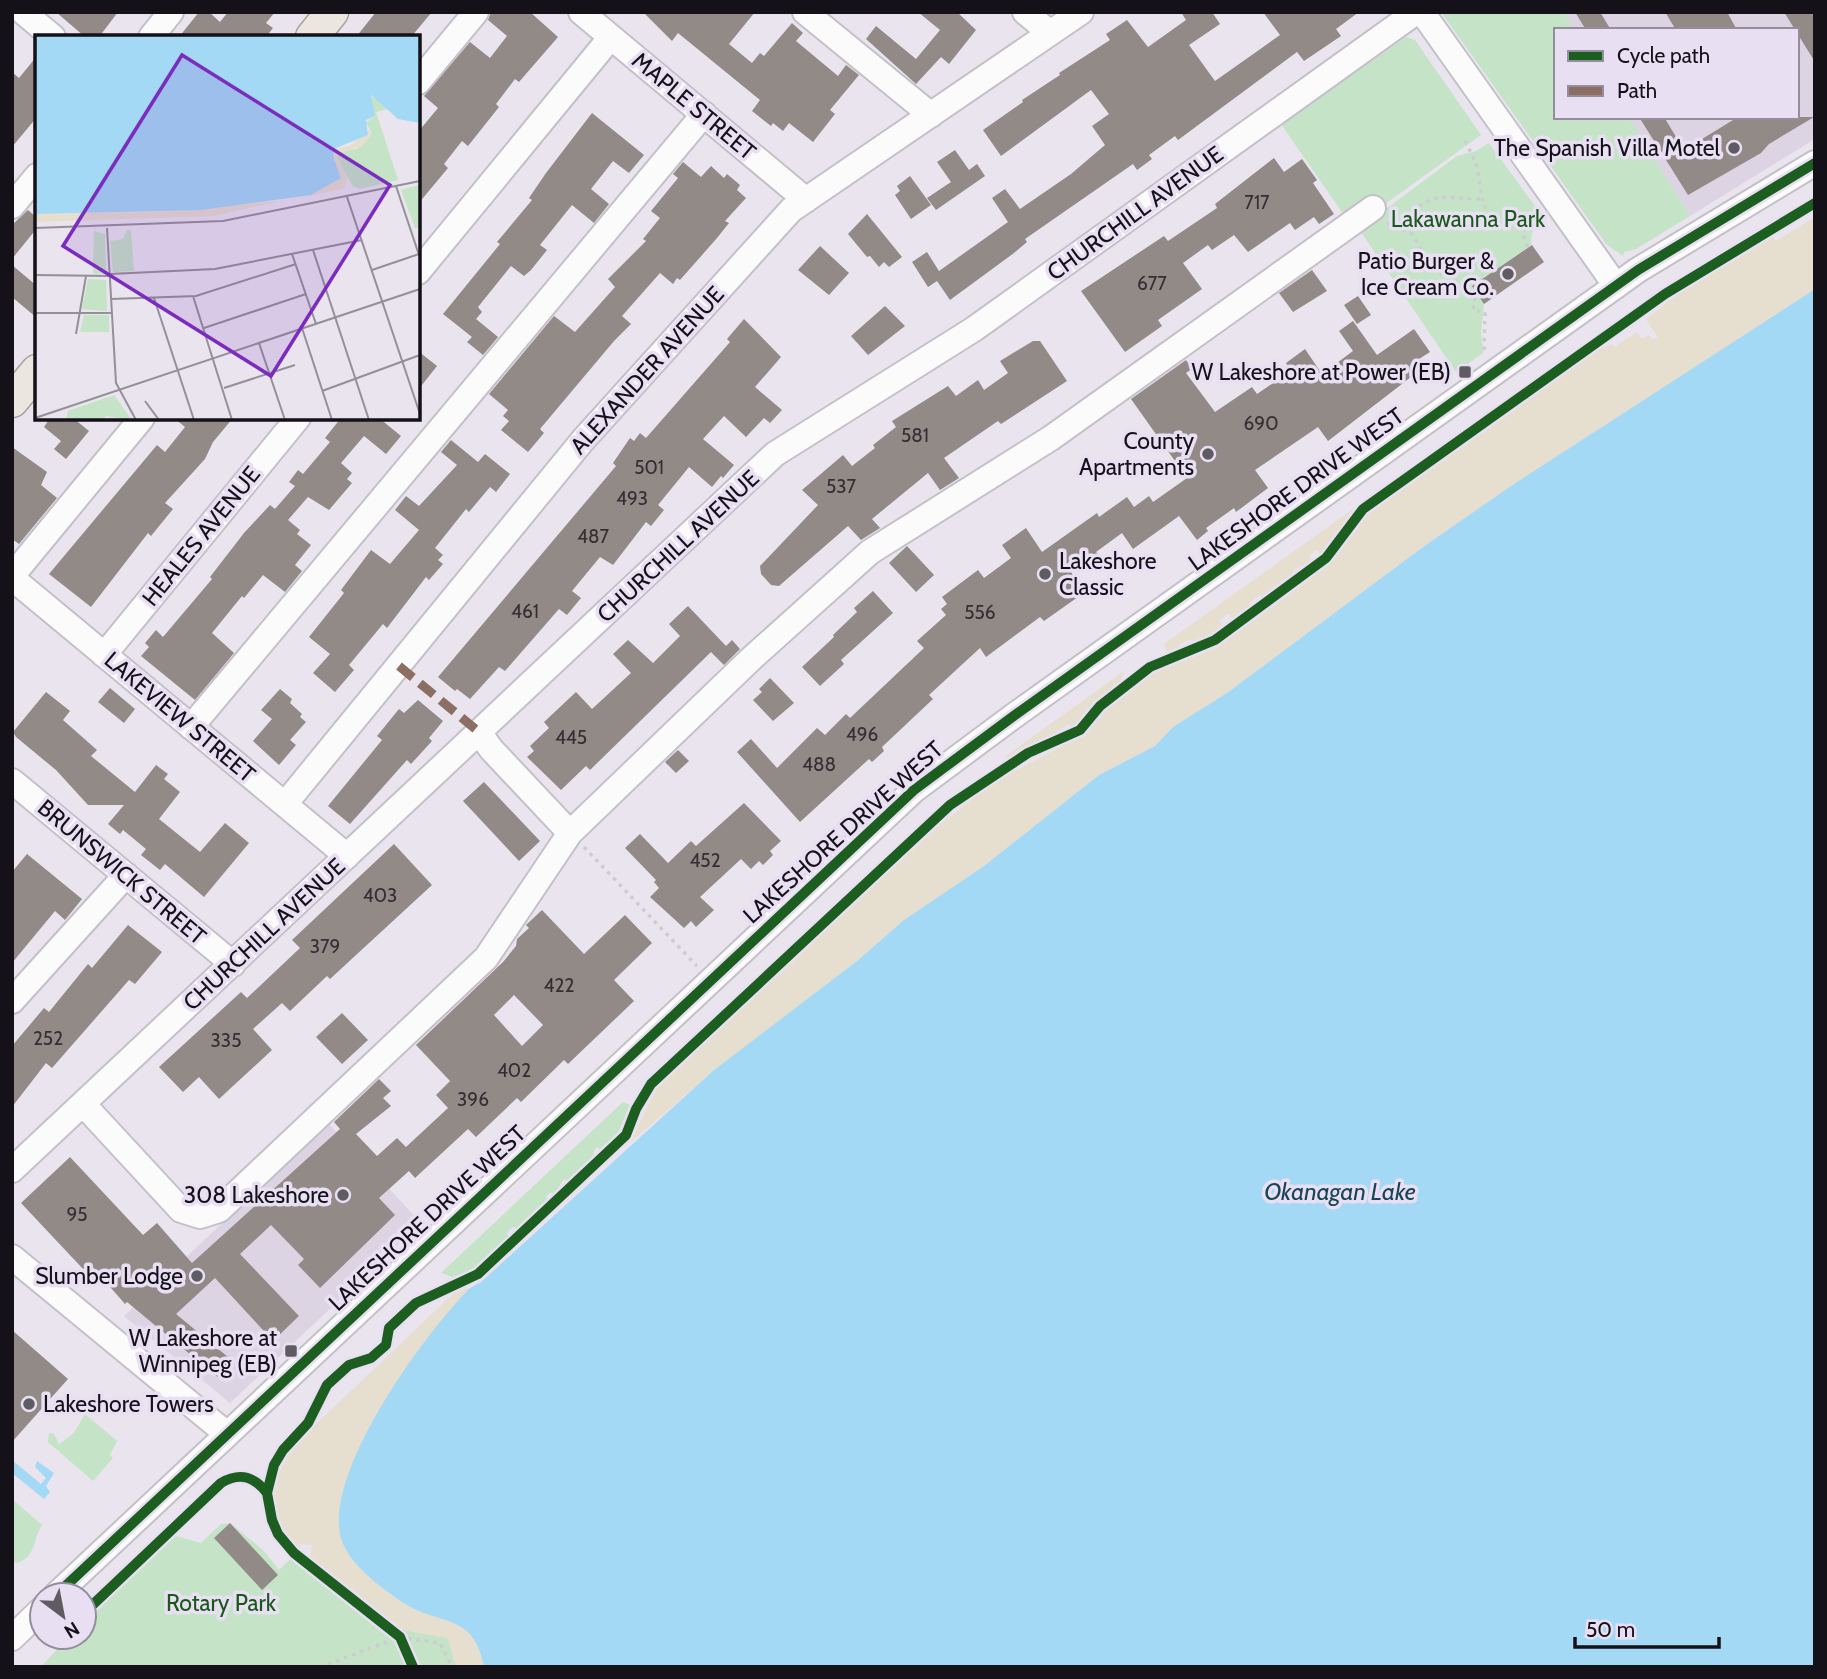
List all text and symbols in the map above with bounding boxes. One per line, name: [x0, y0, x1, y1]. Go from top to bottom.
legend: [1554, 28, 1799, 119]
inset map: [35, 35, 420, 420]
text: Cycle path: [1617, 43, 1710, 68]
street label: MAPLE STREET: [626, 46, 762, 166]
text: Path: [1617, 78, 1657, 103]
place label: The Spanish Villa Motel: [1494, 134, 1721, 162]
street label: CHURCHILL AVENUE: [1041, 140, 1229, 286]
marker: The Spanish Villa Motel: [1726, 140, 1742, 156]
house number: 717: [1244, 191, 1270, 214]
park label: Lakawanna Park: [1391, 205, 1546, 233]
place label: Patio Burger & Ice Cream Co.: [1357, 247, 1494, 301]
marker: Patio Burger & Ice Cream Co.: [1500, 266, 1516, 282]
house number: 677: [1137, 272, 1167, 295]
street label: ALEXANDER AVENUE: [564, 280, 730, 460]
place label: W Lakeshore at Power (EB): [1191, 358, 1451, 386]
marker: W Lakeshore at Power (EB): [1457, 364, 1473, 380]
street label: LAKESHORE DRIVE WEST: [1183, 401, 1409, 577]
house number: 690: [1244, 412, 1278, 435]
house number: 581: [901, 424, 929, 447]
place label: County Apartments: [1079, 427, 1194, 481]
marker: County Apartments: [1200, 446, 1216, 462]
house number: 501: [634, 456, 664, 479]
street label: HEALES AVENUE: [136, 461, 266, 611]
street label: CHURCHILL AVENUE: [591, 464, 765, 628]
house number: 537: [826, 475, 856, 498]
house number: 493: [616, 487, 648, 510]
house number: 487: [577, 525, 609, 548]
place label: Lakeshore Classic: [1059, 547, 1157, 601]
marker: Lakeshore Classic: [1037, 566, 1053, 582]
house number: 461: [511, 600, 539, 623]
house number: 556: [964, 601, 996, 624]
street label: LAKEVIEW STREET: [99, 646, 261, 788]
house number: 496: [846, 723, 878, 746]
house number: 445: [555, 726, 587, 749]
street label: LAKESHORE DRIVE WEST: [737, 735, 949, 929]
house number: 488: [802, 753, 836, 776]
street label: BRUNSWICK STREET: [32, 793, 212, 951]
house number: 452: [689, 849, 721, 872]
street label: CHURCHILL AVENUE: [177, 852, 351, 1016]
house number: 403: [363, 884, 397, 907]
house number: 379: [310, 935, 340, 958]
house number: 422: [544, 974, 574, 997]
house number: 252: [33, 1027, 63, 1050]
house number: 335: [211, 1029, 241, 1052]
house number: 402: [497, 1059, 531, 1082]
house number: 396: [457, 1088, 489, 1111]
street label: LAKESHORE DRIVE WEST: [323, 1119, 531, 1317]
water label: Okanagan Lake: [1264, 1177, 1416, 1206]
place label: 308 Lakeshore: [184, 1181, 329, 1209]
marker: 308 Lakeshore: [335, 1187, 351, 1203]
house number: 95: [66, 1203, 88, 1226]
place label: Slumber Lodge: [35, 1262, 183, 1290]
marker: Slumber Lodge: [189, 1268, 205, 1284]
place label: W Lakeshore at Winnipeg (EB): [129, 1324, 277, 1378]
marker: W Lakeshore at Winnipeg (EB): [283, 1343, 299, 1359]
place label: Lakeshore Towers: [43, 1390, 214, 1418]
marker: Lakeshore Towers: [21, 1396, 37, 1412]
north arrow: [28, 1581, 98, 1651]
park label: Rotary Park: [166, 1589, 277, 1617]
scale bar: [1575, 1606, 1718, 1650]
text: N: [60, 1617, 84, 1643]
text: 50 m: [1586, 1617, 1635, 1642]

